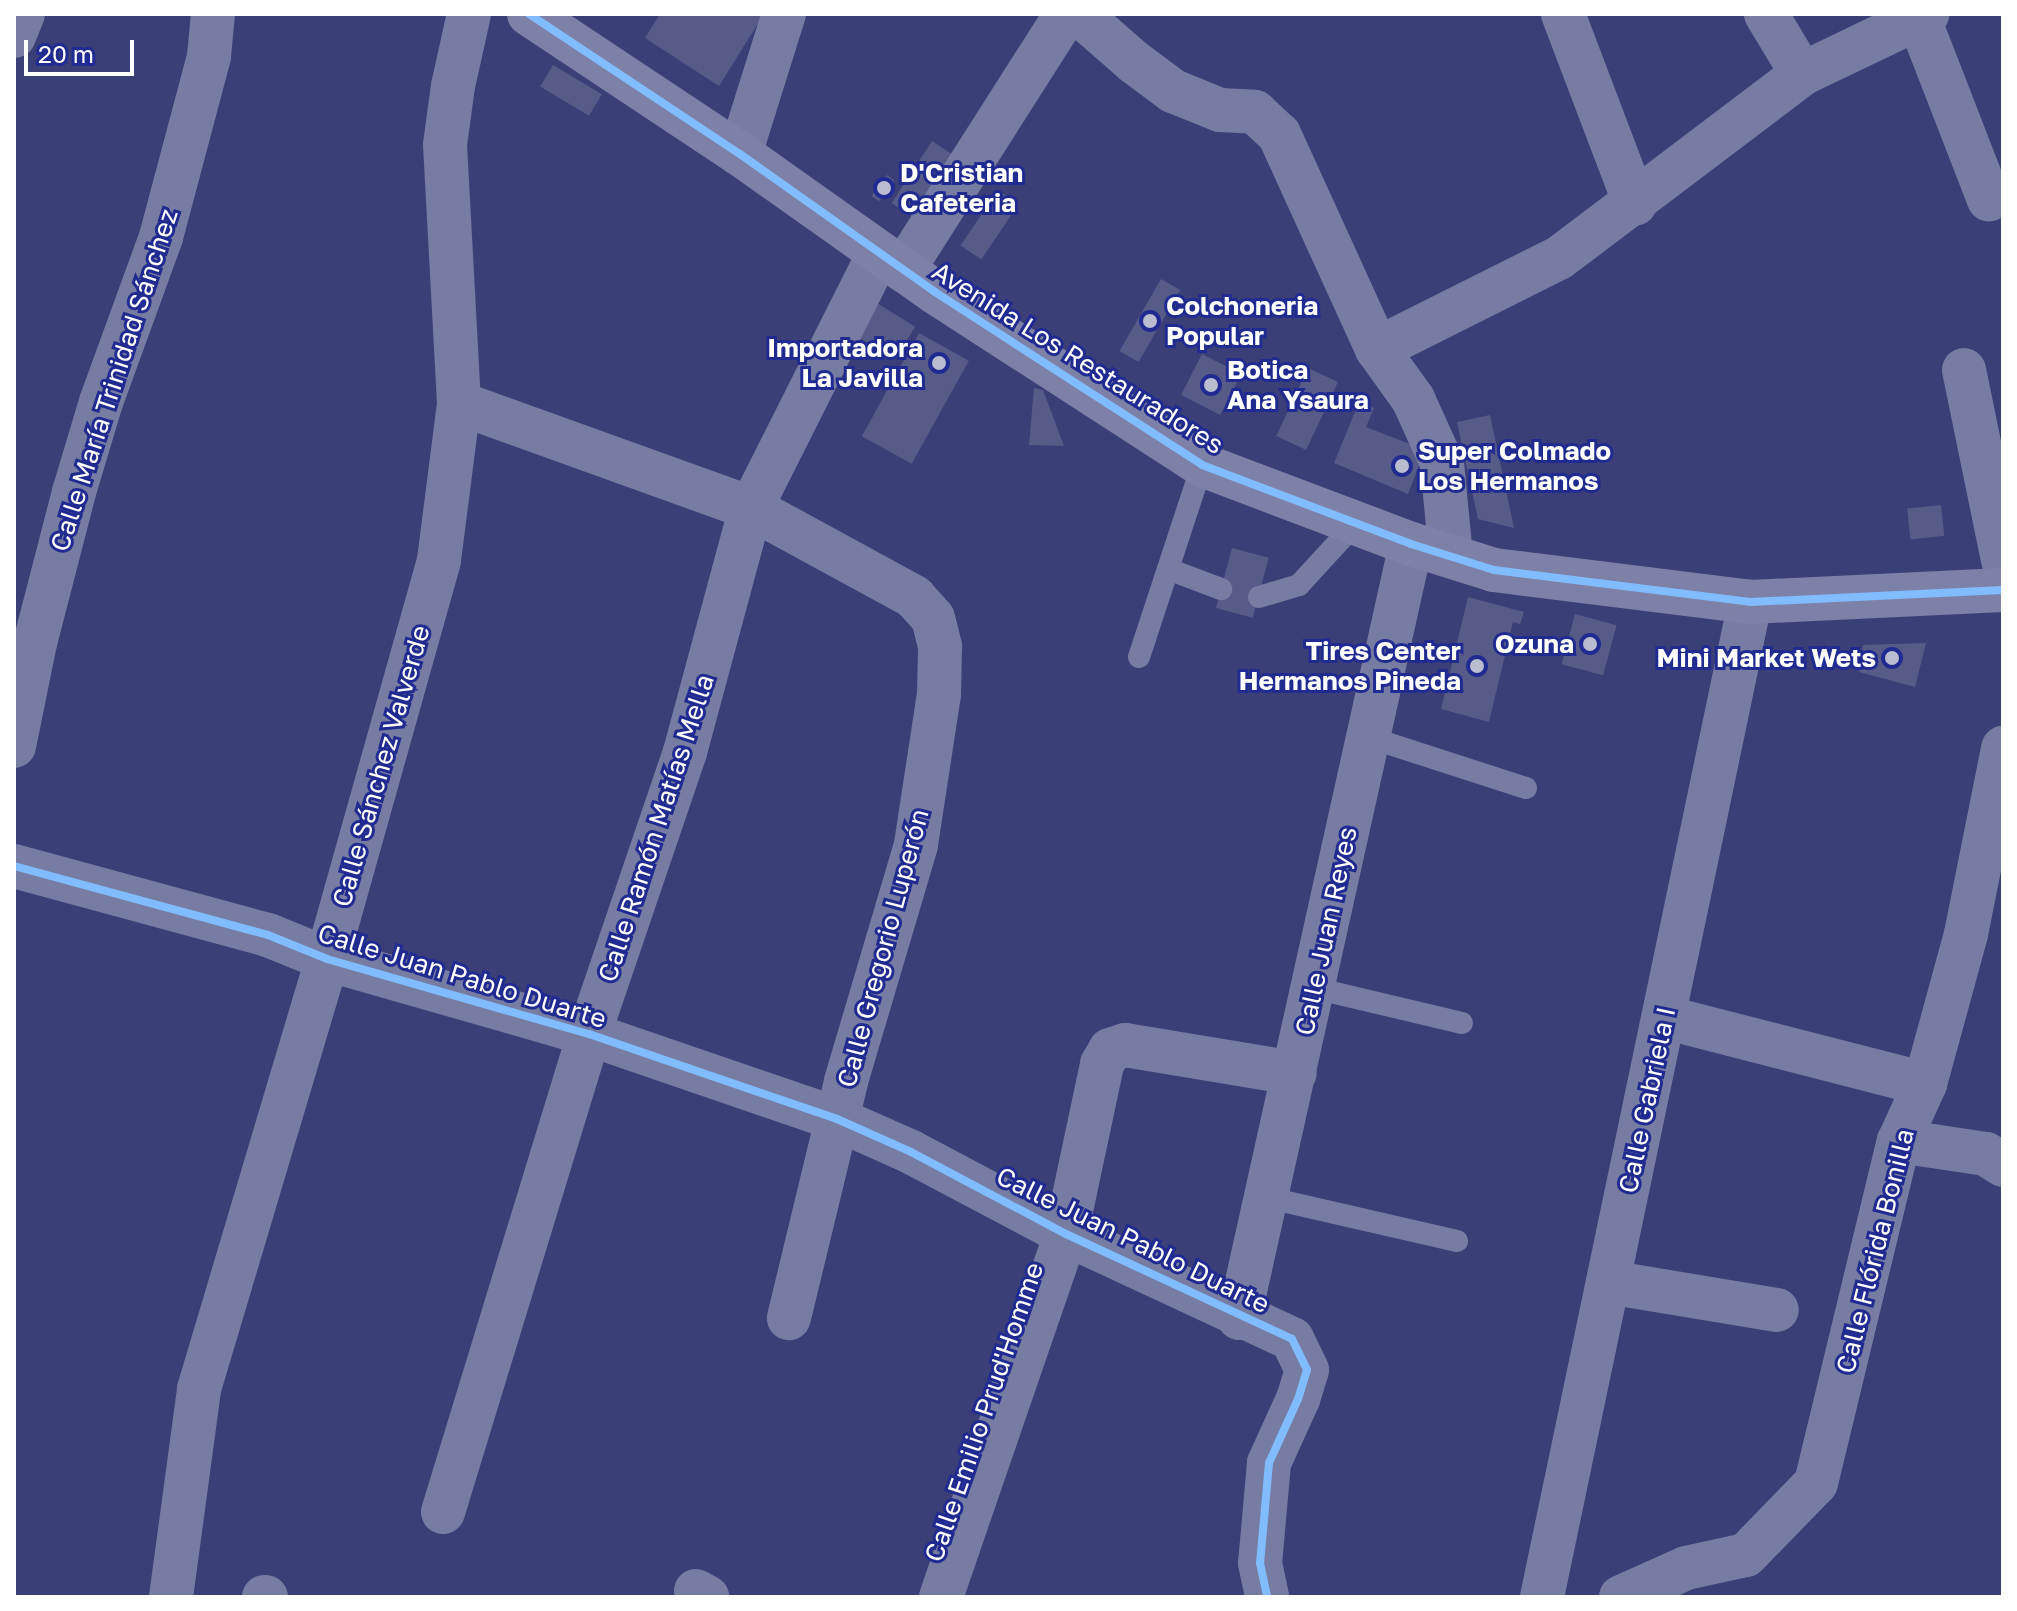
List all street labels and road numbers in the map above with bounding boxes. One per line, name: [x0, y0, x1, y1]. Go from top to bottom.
street label: Calle María Trinidad Sánchez: [44, 205, 184, 555]
street label: Avenida Los Restauradores: [927, 255, 1229, 461]
street label: Calle Sánchez Valverde: [326, 622, 436, 910]
street label: Calle Ramón Matías Mella: [591, 670, 721, 986]
street label: Calle Gregorio Luperón: [831, 805, 935, 1091]
street label: Calle Juan Reyes: [1289, 824, 1363, 1038]
street label: Calle Juan Pablo Duarte: [314, 917, 610, 1035]
street label: Calle Gabriela I: [1612, 1004, 1682, 1196]
street label: Calle Flórida Bonilla: [1829, 1125, 1921, 1377]
street label: Calle Juan Pablo Duarte: [991, 1160, 1275, 1320]
street label: Calle Emilio Prud'Homme: [918, 1258, 1050, 1566]

